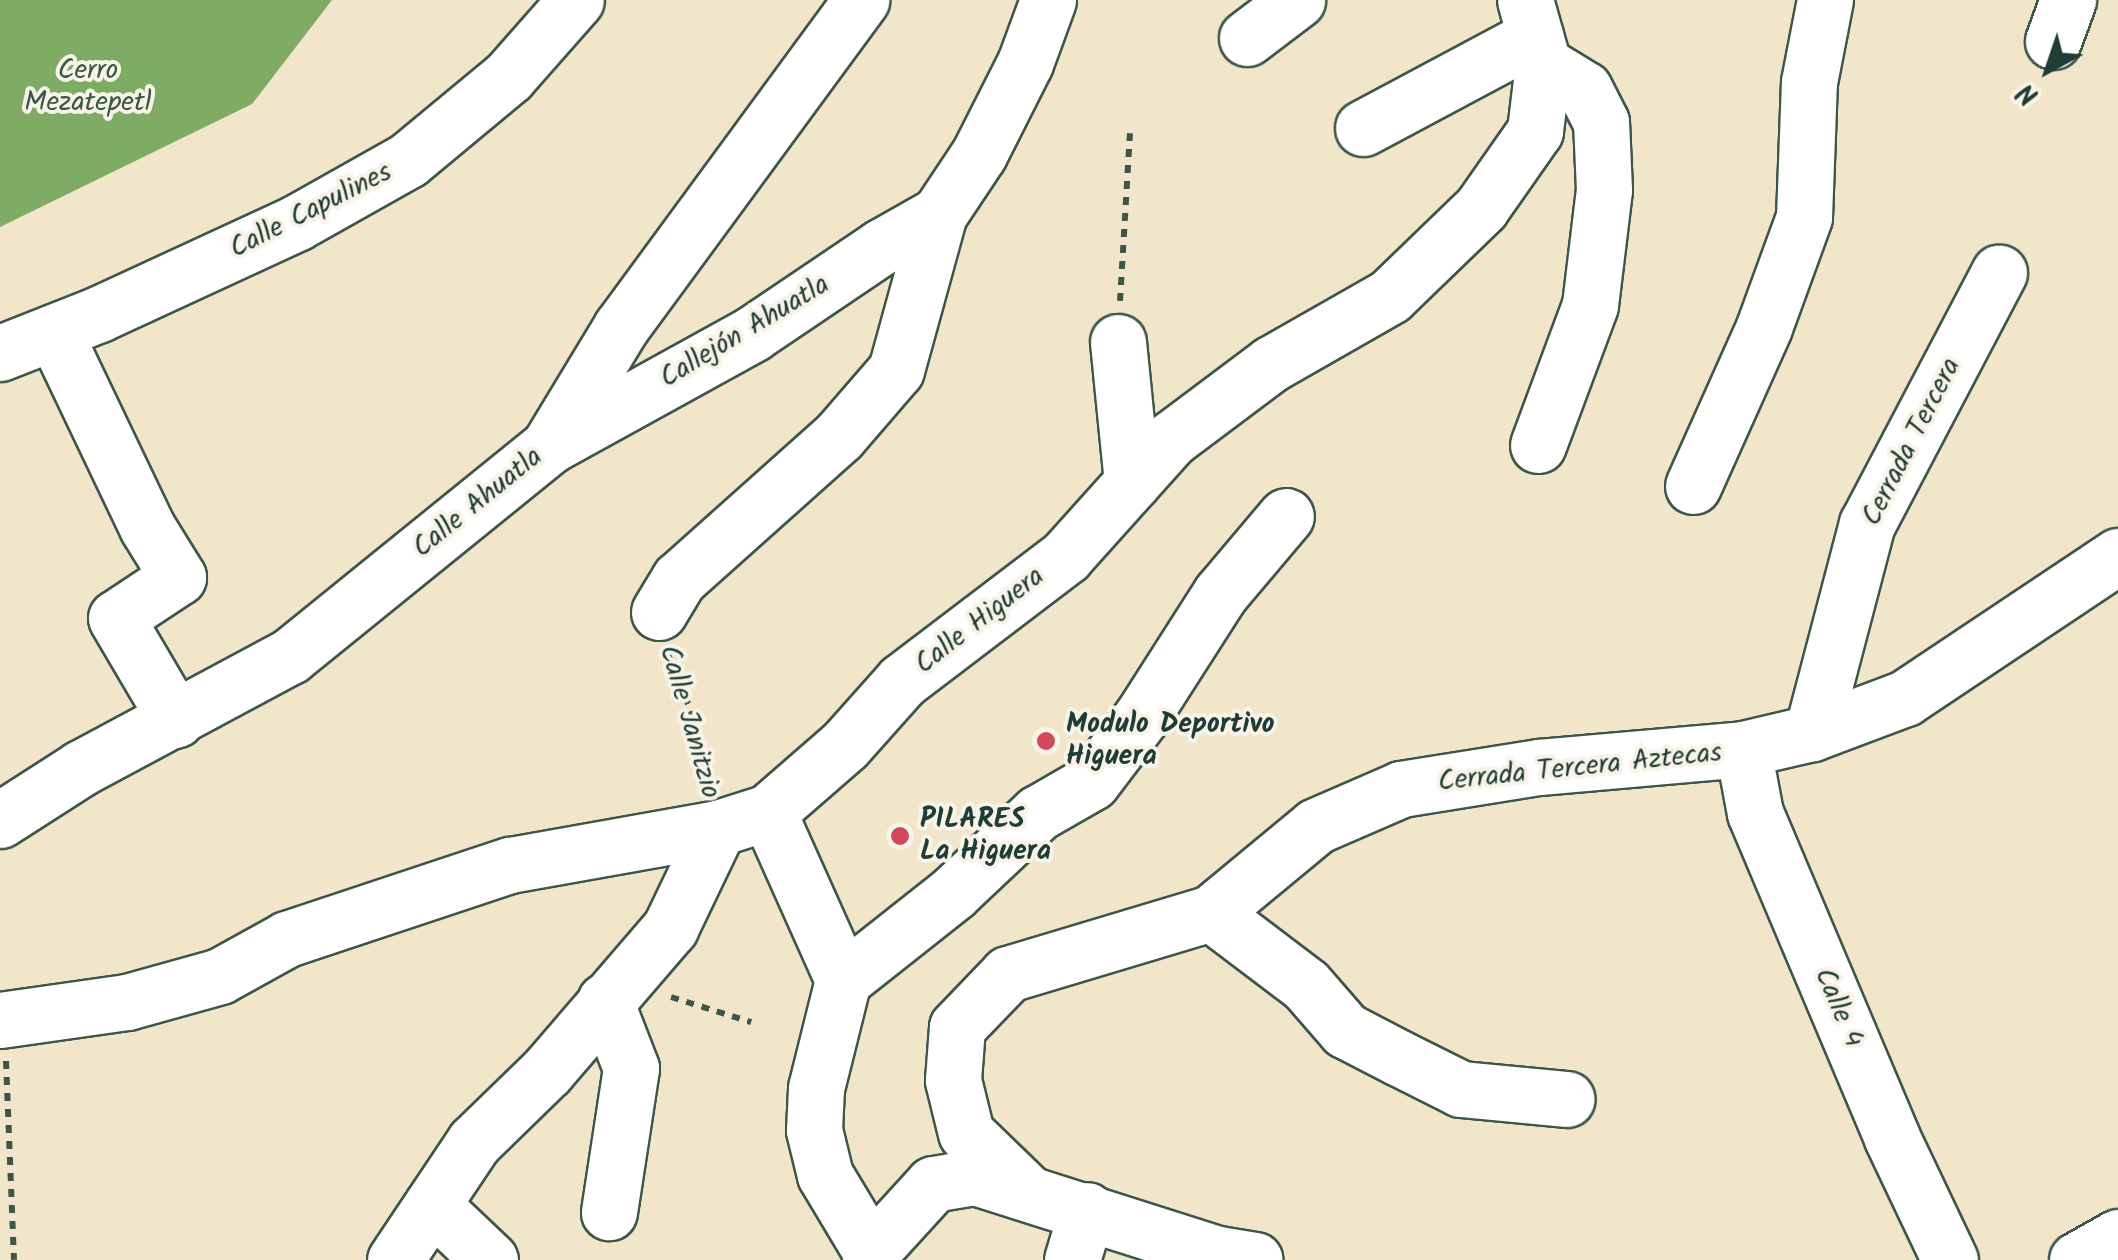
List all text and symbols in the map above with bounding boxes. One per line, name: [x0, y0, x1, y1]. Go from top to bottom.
north arrow: [1998, 20, 2098, 120]
park label: Cerro Mezatepetl: [24, 54, 152, 120]
text: N: [2007, 70, 2050, 116]
street label: Calle Capulines: [224, 156, 398, 266]
street label: Callejón Ahuatla: [654, 268, 836, 396]
street label: Cerrada Tercera: [1855, 353, 1969, 531]
street label: Calle Ahuatla: [406, 441, 550, 565]
street label: Calle Higuera: [909, 560, 1051, 682]
street label: Calle Janitzio: [651, 642, 727, 802]
place label: Modulo Deportivo Higuera: [1066, 708, 1274, 774]
marker: Modulo Deportivo Higuera: [1035, 730, 1057, 752]
street label: Cerrada Tercera Aztecas: [1436, 736, 1724, 800]
place label: PILARES La Higuera: [920, 803, 1051, 869]
marker: PILARES La Higuera: [889, 825, 911, 847]
street label: Calle 4: [1806, 963, 1870, 1053]

